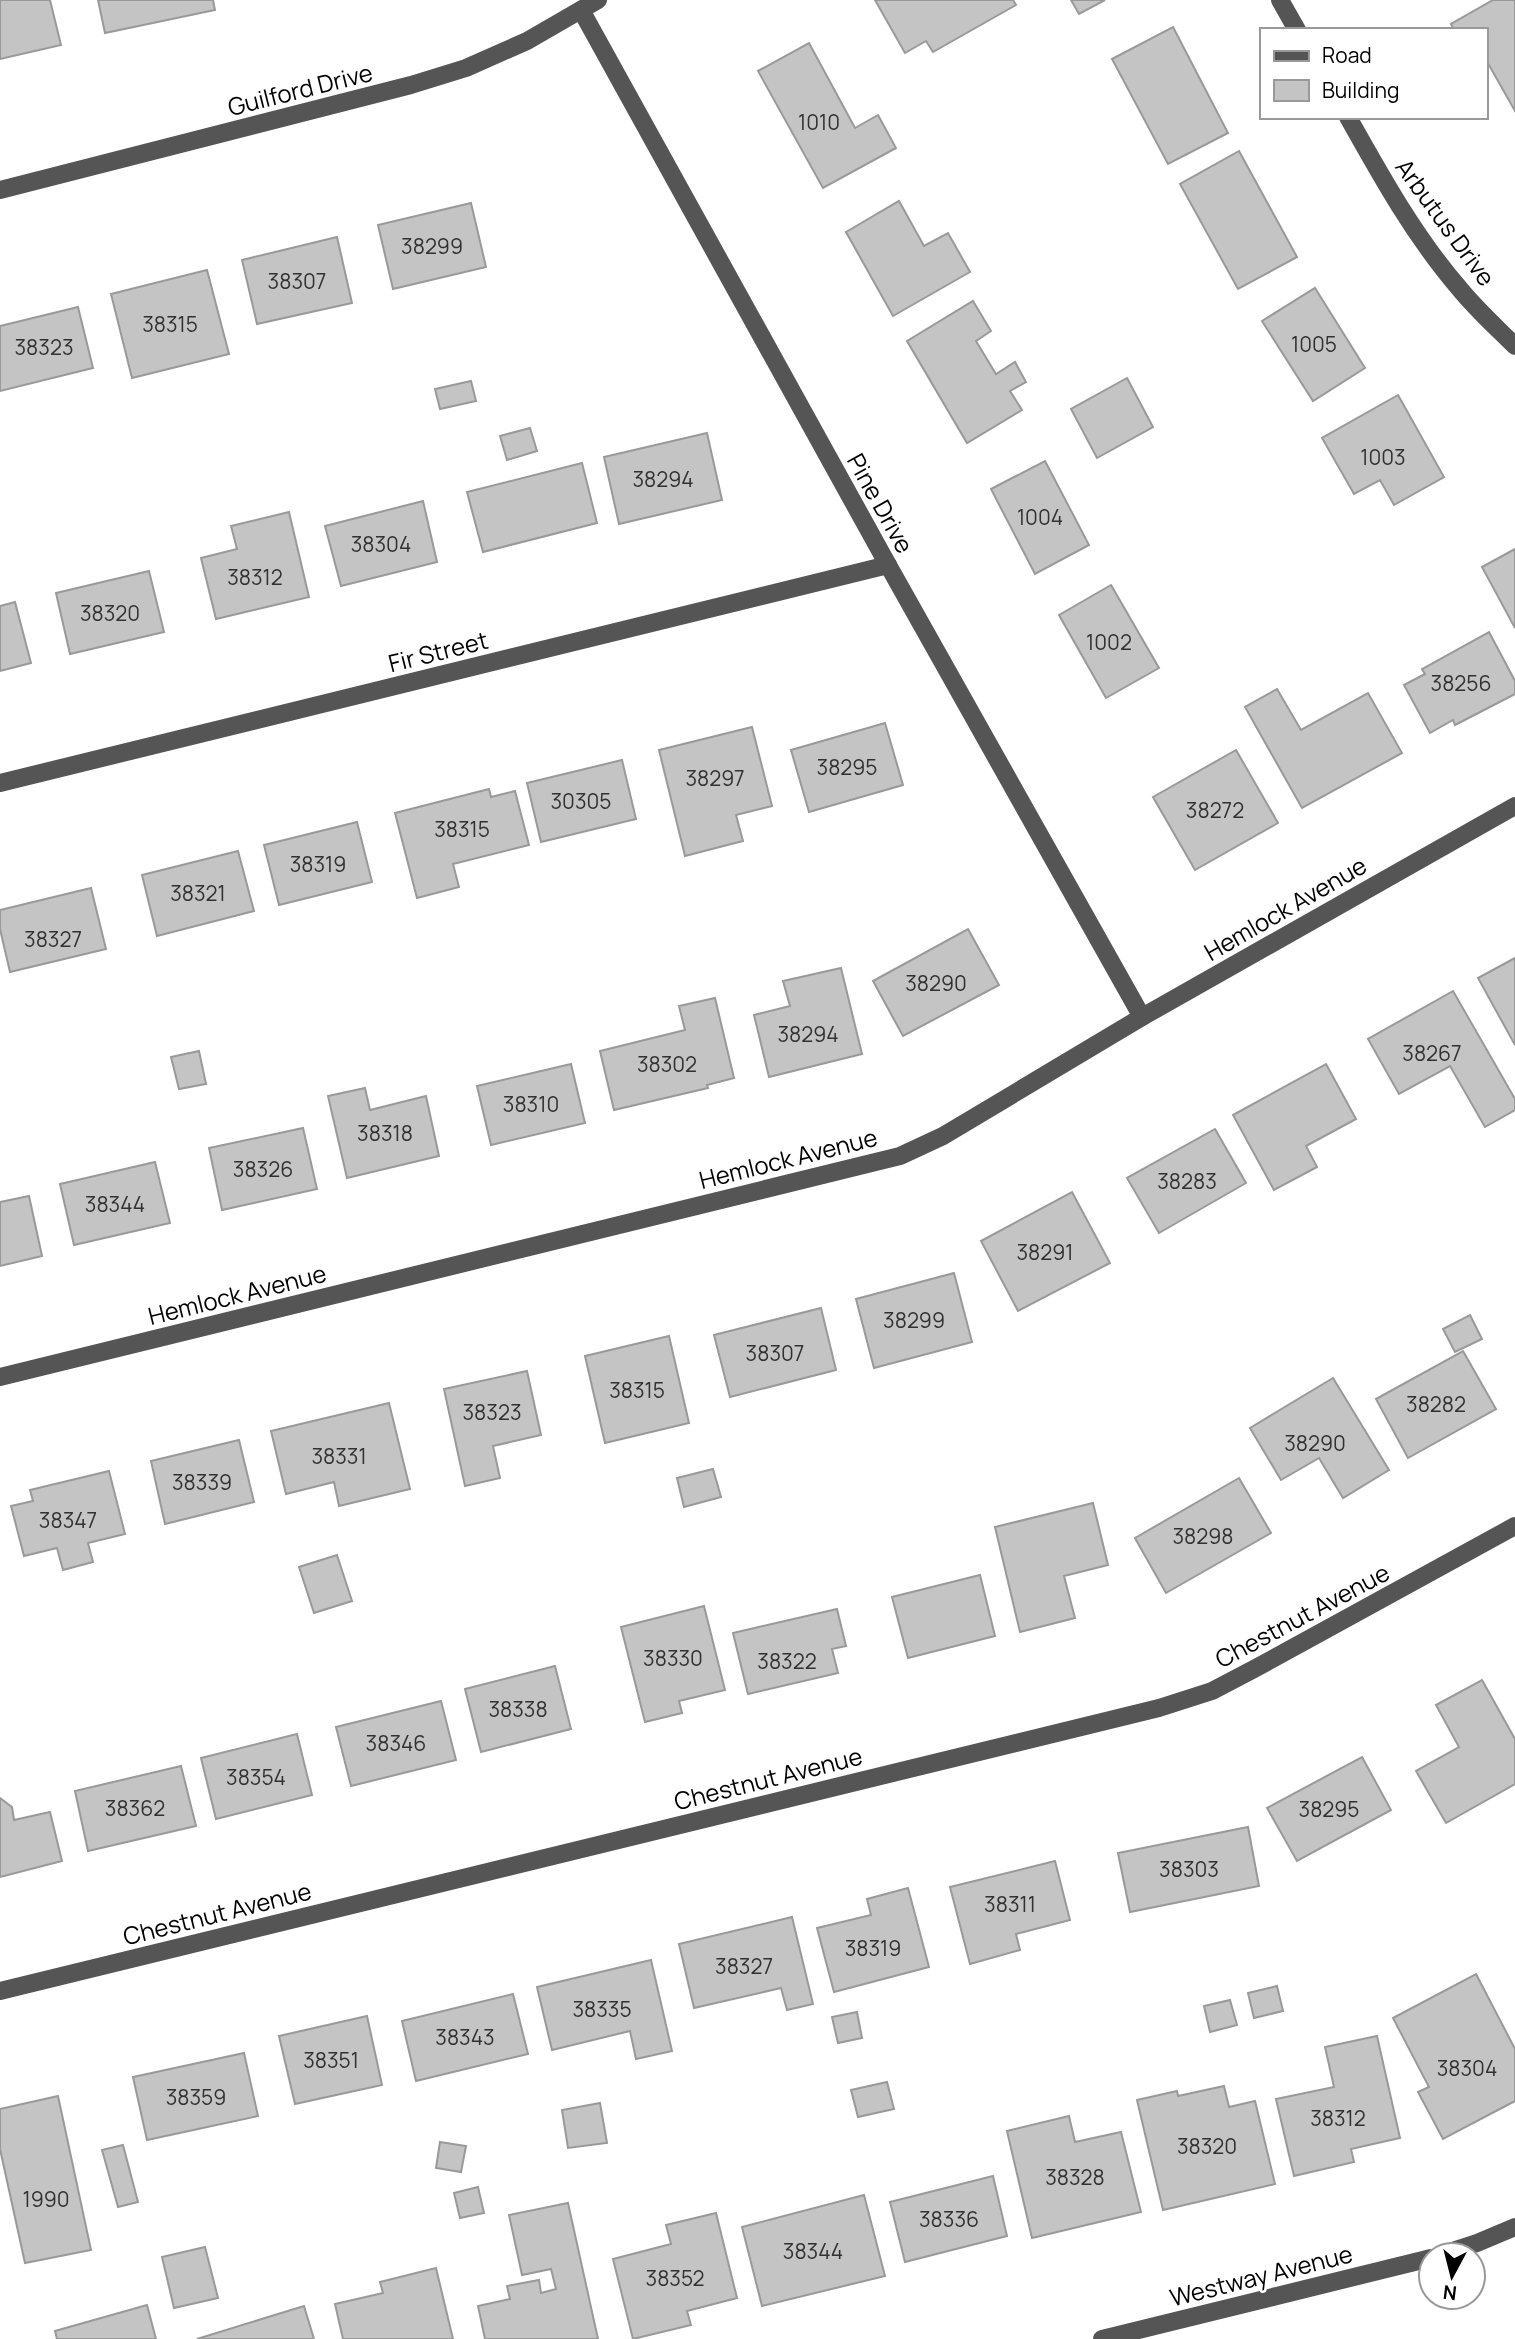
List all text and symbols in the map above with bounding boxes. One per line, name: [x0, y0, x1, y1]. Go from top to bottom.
legend: [1260, 28, 1487, 119]
text: Road: [1322, 41, 1372, 69]
street label: Guilford Drive: [224, 55, 376, 123]
text: Building: [1322, 76, 1399, 104]
house number: 1010: [798, 108, 840, 136]
street label: Arbutus Drive: [1389, 152, 1503, 292]
house number: 38299: [401, 232, 463, 260]
house number: 38307: [268, 267, 326, 295]
house number: 38315: [142, 310, 198, 338]
house number: 1005: [1291, 330, 1337, 358]
house number: 38323: [15, 333, 74, 361]
house number: 1003: [1360, 443, 1406, 471]
street label: Pine Drive: [840, 447, 922, 559]
house number: 38294: [632, 465, 694, 493]
house number: 1004: [1017, 503, 1063, 531]
house number: 38304: [351, 530, 411, 558]
house number: 38312: [227, 563, 283, 591]
house number: 38320: [80, 599, 140, 627]
street label: Fir Street: [385, 623, 491, 679]
house number: 1002: [1086, 628, 1132, 656]
house number: 38256: [1431, 669, 1491, 697]
house number: 38295: [817, 753, 877, 781]
house number: 38297: [685, 764, 745, 792]
house number: 30305: [551, 787, 611, 815]
house number: 38272: [1186, 796, 1244, 824]
house number: 38315: [434, 815, 490, 843]
street label: Hemlock Avenue: [1198, 848, 1372, 968]
house number: 38319: [290, 850, 346, 878]
house number: 38321: [170, 879, 226, 907]
house number: 38327: [24, 925, 82, 953]
house number: 38290: [905, 969, 967, 997]
house number: 38294: [777, 1020, 839, 1048]
house number: 38267: [1402, 1039, 1462, 1067]
house number: 38302: [637, 1050, 697, 1078]
house number: 38310: [503, 1090, 559, 1118]
house number: 38318: [357, 1119, 413, 1147]
street label: Hemlock Avenue: [696, 1120, 880, 1196]
house number: 38326: [233, 1155, 293, 1183]
house number: 38283: [1157, 1167, 1217, 1195]
house number: 38344: [85, 1190, 145, 1218]
house number: 38291: [1017, 1238, 1074, 1266]
street label: Hemlock Avenue: [145, 1256, 329, 1332]
house number: 38299: [883, 1306, 945, 1334]
house number: 38307: [746, 1339, 804, 1367]
house number: 38315: [609, 1376, 665, 1404]
house number: 38282: [1406, 1390, 1466, 1418]
house number: 38323: [463, 1398, 522, 1426]
house number: 38290: [1284, 1429, 1346, 1457]
house number: 38331: [311, 1442, 367, 1470]
house number: 38339: [172, 1468, 232, 1496]
house number: 38347: [39, 1506, 97, 1534]
house number: 38298: [1173, 1522, 1234, 1550]
street label: Chestnut Avenue: [1209, 1555, 1395, 1675]
house number: 38330: [643, 1644, 703, 1672]
house number: 38322: [757, 1647, 817, 1675]
house number: 38338: [488, 1695, 548, 1723]
house number: 38346: [366, 1729, 426, 1757]
street label: Chestnut Avenue: [670, 1739, 866, 1817]
house number: 38354: [226, 1763, 286, 1791]
house number: 38362: [105, 1794, 165, 1822]
house number: 38295: [1299, 1795, 1359, 1823]
house number: 38303: [1159, 1855, 1219, 1883]
street label: Chestnut Avenue: [119, 1874, 315, 1952]
house number: 38311: [984, 1890, 1036, 1918]
house number: 38319: [845, 1934, 901, 1962]
house number: 38327: [715, 1952, 773, 1980]
house number: 38335: [572, 1995, 632, 2023]
house number: 38343: [435, 2023, 495, 2051]
house number: 38351: [303, 2046, 359, 2074]
house number: 38304: [1437, 2054, 1497, 2082]
house number: 38359: [166, 2083, 226, 2111]
house number: 38312: [1310, 2104, 1366, 2132]
house number: 38320: [1177, 2132, 1237, 2160]
house number: 38328: [1045, 2163, 1105, 2191]
house number: 1990: [22, 2185, 70, 2213]
house number: 38336: [919, 2205, 979, 2233]
street label: Westway Avenue: [1166, 2236, 1356, 2314]
house number: 38344: [783, 2237, 843, 2265]
north arrow: [1417, 2241, 1487, 2311]
house number: 38352: [646, 2264, 704, 2292]
text: N: [1442, 2279, 1458, 2307]

